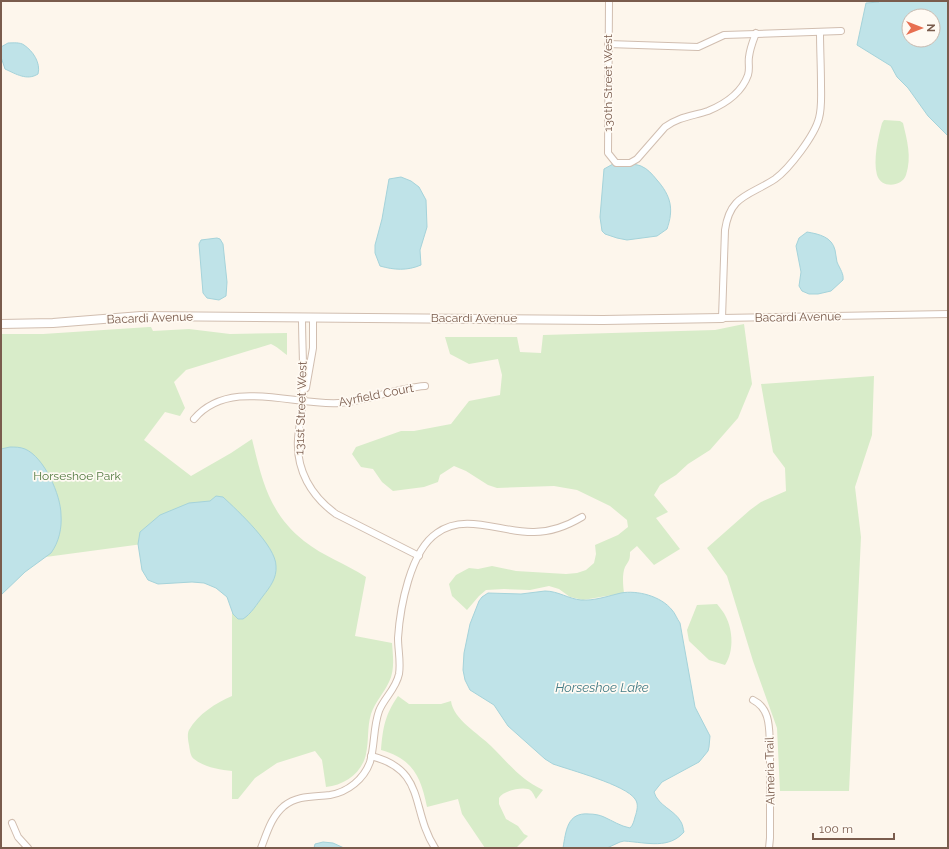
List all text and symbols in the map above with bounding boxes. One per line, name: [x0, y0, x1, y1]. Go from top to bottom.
north arrow: [901, 8, 941, 48]
text: N: [924, 24, 937, 32]
street label: 130th Street West: [601, 34, 615, 132]
street label: Bacardi Avenue: [106, 309, 194, 327]
street label: Bacardi Avenue: [755, 309, 841, 325]
street label: Bacardi Avenue: [431, 311, 517, 325]
street label: 131st Street West: [292, 361, 310, 455]
street label: Ayrfield Court: [337, 381, 415, 409]
park label: Horseshoe Park: [33, 469, 121, 483]
water label: Horseshoe Lake: [555, 680, 649, 695]
street label: Almeria Trail: [762, 736, 778, 805]
scale bar: [813, 815, 894, 841]
text: 100 m: [819, 822, 853, 836]

